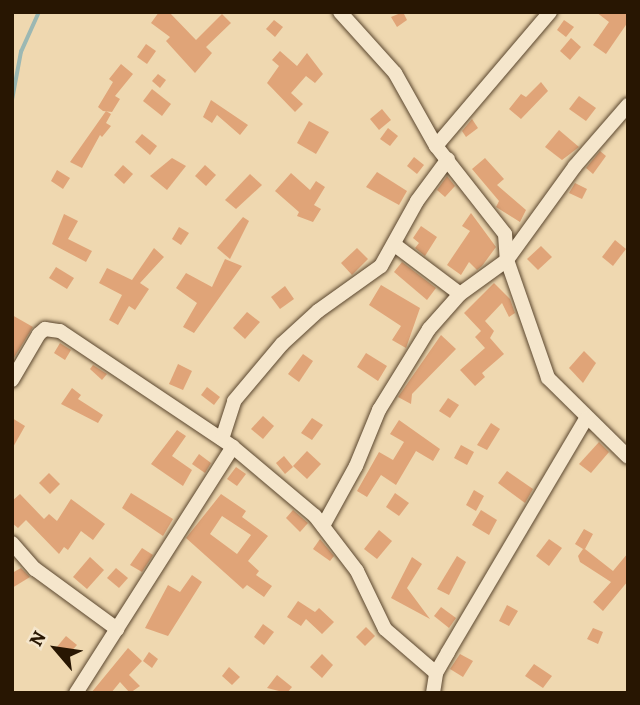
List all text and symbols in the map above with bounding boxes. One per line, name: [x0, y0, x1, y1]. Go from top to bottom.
north arrow: [21, 614, 91, 684]
text: N: [23, 626, 52, 651]

